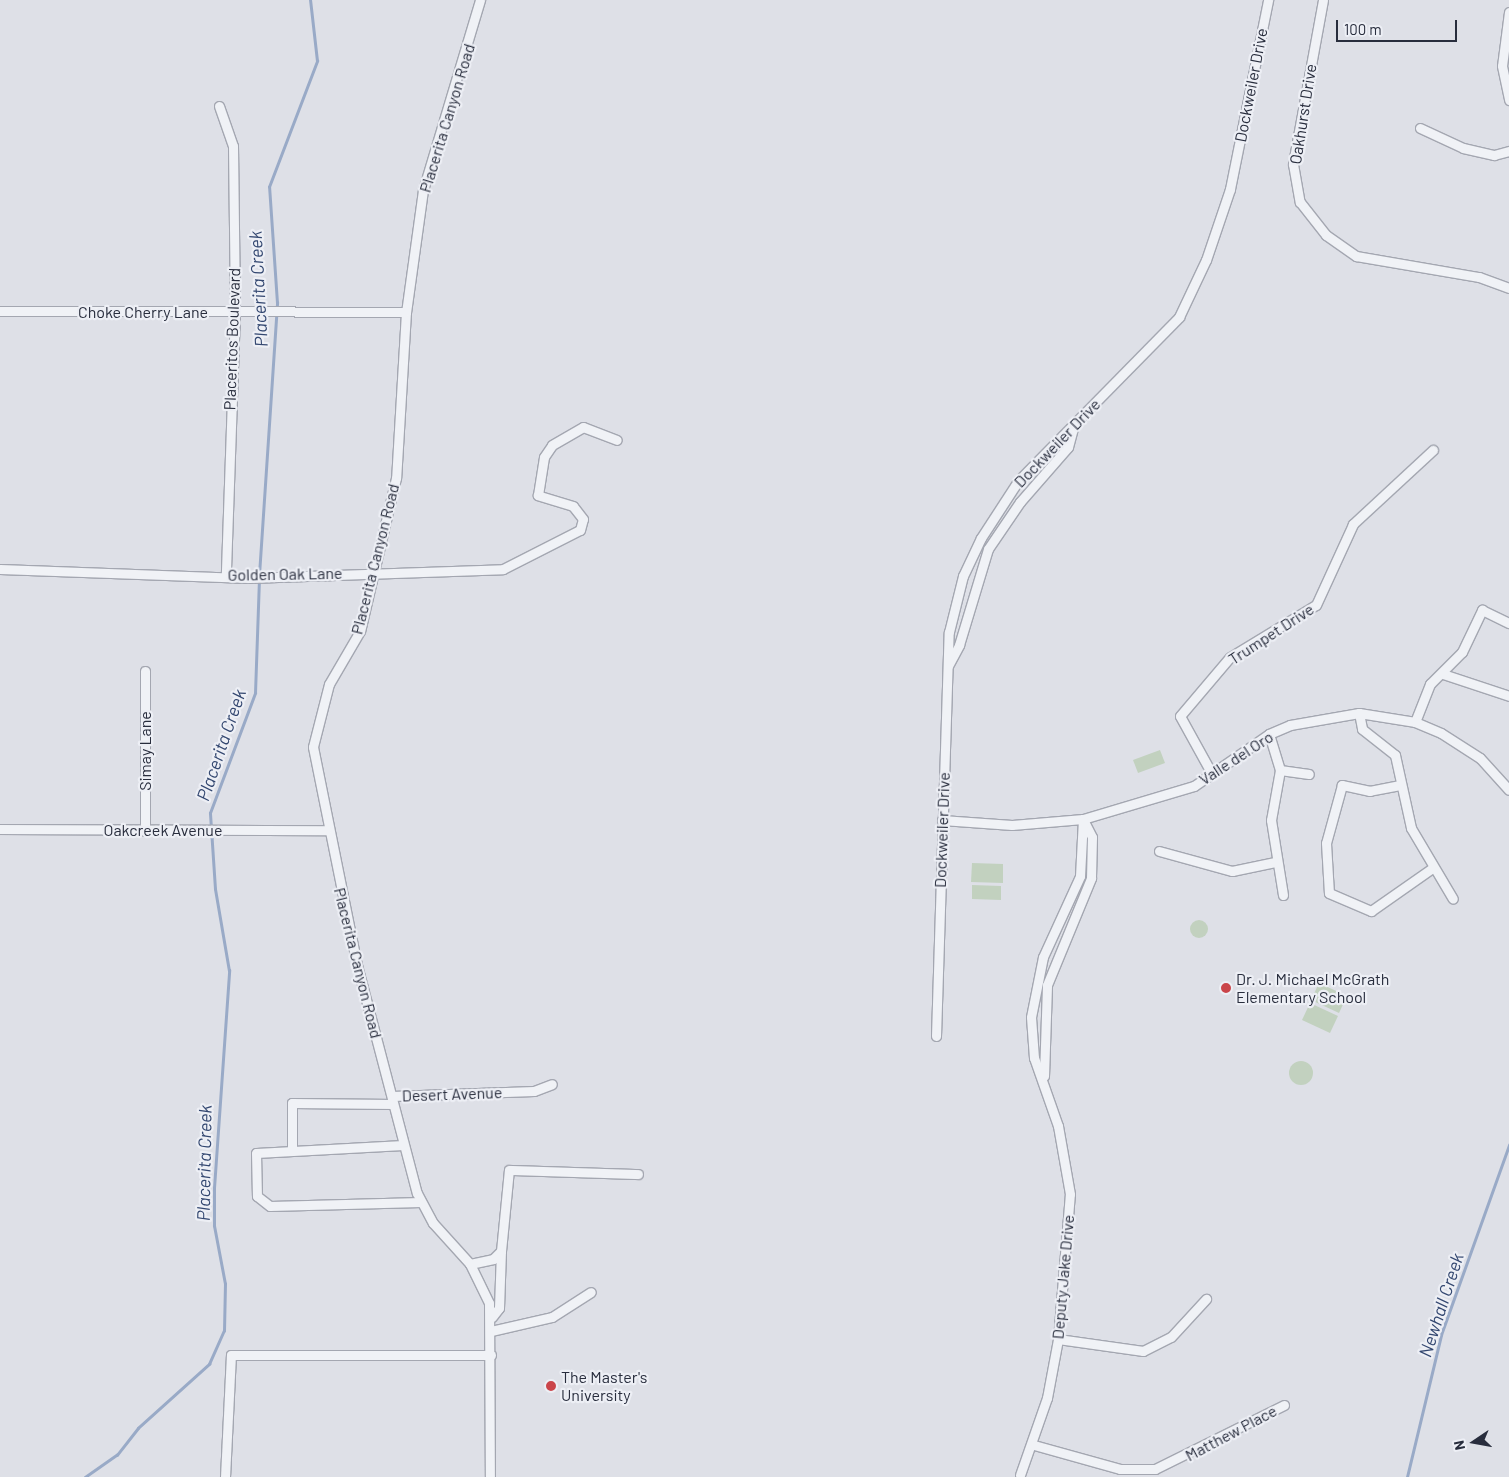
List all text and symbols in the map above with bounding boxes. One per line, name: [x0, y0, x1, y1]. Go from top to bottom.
scale bar: [1339, 10, 1460, 42]
text: 100 m: [1344, 20, 1382, 38]
street label: Dockweiler Drive: [1231, 26, 1271, 144]
street label: Placerita Canyon Road: [415, 41, 479, 195]
street label: Oakhurst Drive: [1286, 62, 1320, 166]
water label: Placerita Creek: [244, 230, 272, 348]
street label: Placeritos Boulevard: [220, 267, 244, 411]
street label: Choke Cherry Lane: [78, 302, 208, 322]
street label: Dockweiler Drive: [1010, 395, 1104, 491]
street label: Placerita Canyon Road: [347, 482, 403, 636]
street label: Golden Oak Lane: [227, 563, 343, 585]
street label: Trumpet Drive: [1225, 599, 1317, 669]
water label: Placerita Creek: [192, 686, 250, 804]
street label: Simay Lane: [135, 711, 155, 791]
street label: Valle del Oro: [1195, 727, 1277, 789]
street label: Dockweiler Drive: [930, 772, 954, 888]
street label: Oakcreek Avenue: [104, 820, 222, 840]
street label: Placerita Canyon Road: [330, 886, 386, 1040]
place label: Dr. J. Michael McGrath Elementary School: [1236, 969, 1389, 1007]
marker: Dr. J. Michael McGrath Elementary School: [1220, 982, 1232, 994]
street label: Desert Avenue: [401, 1083, 503, 1105]
water label: Placerita Creek: [192, 1105, 216, 1221]
street label: Deputy Jake Drive: [1048, 1214, 1078, 1340]
water label: Newhall Creek: [1414, 1250, 1468, 1360]
place label: The Master's University: [561, 1367, 647, 1405]
marker: The Master's University: [545, 1380, 557, 1392]
street label: Matthew Place: [1182, 1401, 1280, 1465]
north arrow: [1449, 1417, 1499, 1467]
text: N: [1450, 1439, 1468, 1452]

